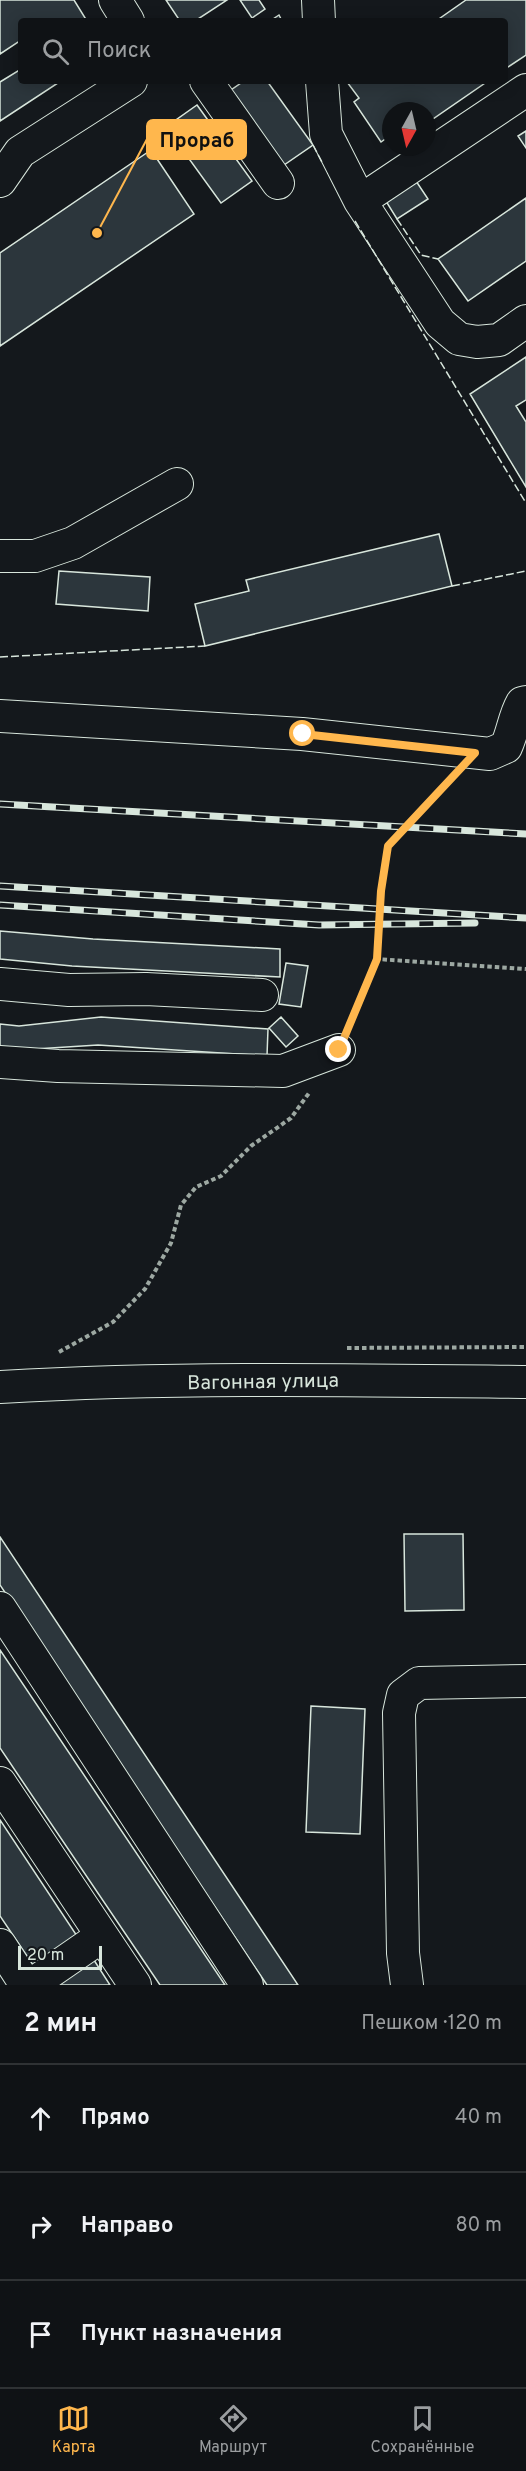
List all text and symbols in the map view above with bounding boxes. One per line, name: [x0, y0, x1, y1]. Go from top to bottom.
search box: [18, 18, 508, 84]
icon: search: [39, 35, 72, 68]
text: Поиск: [87, 38, 151, 65]
north arrow: [382, 102, 436, 156]
callout: Прораб: [147, 120, 246, 159]
text: Прораб: [160, 128, 234, 155]
route start: [289, 720, 315, 746]
route end: [325, 1036, 351, 1062]
street label: Вагонная улица: [187, 1369, 339, 1397]
scale bar: [18, 1943, 102, 1970]
text: 20 m: [27, 1946, 64, 1966]
text: 2 мин: [24, 2008, 97, 2041]
text: Пешком · 120 m: [361, 2011, 502, 2037]
icon: ahead: [24, 2102, 57, 2135]
text: Прямо: [81, 2105, 150, 2132]
text: 40 m: [455, 2105, 502, 2131]
icon: right: [24, 2210, 57, 2243]
text: Направо: [81, 2213, 173, 2240]
text: 80 m: [456, 2213, 502, 2239]
icon: arrive: [24, 2318, 57, 2351]
text: Пункт назначения: [81, 2321, 282, 2348]
tab: Карта: [52, 2402, 96, 2458]
tab: Маршрут: [199, 2402, 267, 2458]
tab: Сохранённые: [370, 2402, 474, 2458]

